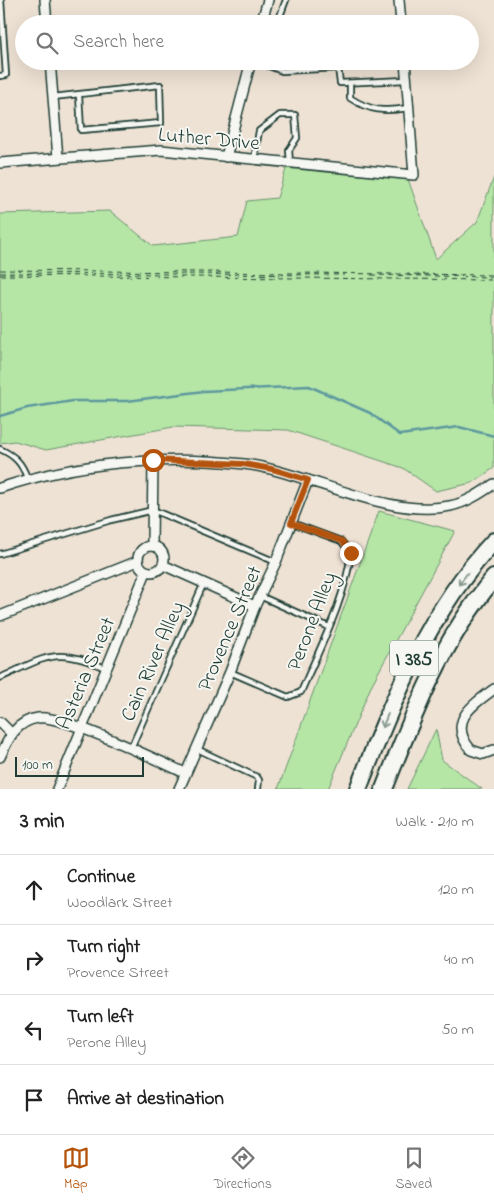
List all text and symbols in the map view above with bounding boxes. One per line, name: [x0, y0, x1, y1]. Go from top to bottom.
search box: [15, 15, 479, 70]
icon: search: [33, 29, 61, 57]
text: Search here: [73, 29, 164, 56]
street label: Luther Drive: [157, 121, 261, 159]
route start: [142, 449, 165, 472]
route end: [340, 542, 363, 565]
street label: Provence Street: [191, 561, 271, 696]
street label: Perone Alley: [280, 568, 347, 676]
one-way arrow: [458, 572, 469, 585]
street label: Cain River Alley: [114, 597, 196, 727]
street label: Asteria Street: [50, 613, 124, 735]
road number: I 385: [390, 640, 438, 676]
one-way arrow: [380, 713, 390, 728]
scale bar: [15, 754, 144, 777]
text: 100 m: [22, 755, 53, 776]
text: 3 min: [20, 807, 64, 837]
text: Walk · 210 m: [395, 810, 474, 834]
text: Continue: [67, 864, 135, 891]
icon: ahead: [20, 876, 48, 904]
text: 120 m: [438, 878, 474, 902]
text: Woodlark Street: [67, 891, 173, 915]
text: Turn right: [67, 934, 140, 961]
icon: right: [20, 946, 48, 974]
text: 40 m: [444, 948, 474, 972]
text: Provence Street: [67, 961, 169, 985]
text: Turn left: [67, 1004, 134, 1031]
icon: left: [20, 1016, 48, 1044]
text: 50 m: [442, 1018, 474, 1042]
text: Perone Alley: [67, 1031, 146, 1055]
icon: arrive: [20, 1086, 48, 1114]
text: Arrive at destination: [67, 1086, 224, 1113]
tab: Map: [62, 1144, 90, 1195]
tab: Directions: [214, 1144, 272, 1195]
tab: Saved: [396, 1144, 432, 1195]

